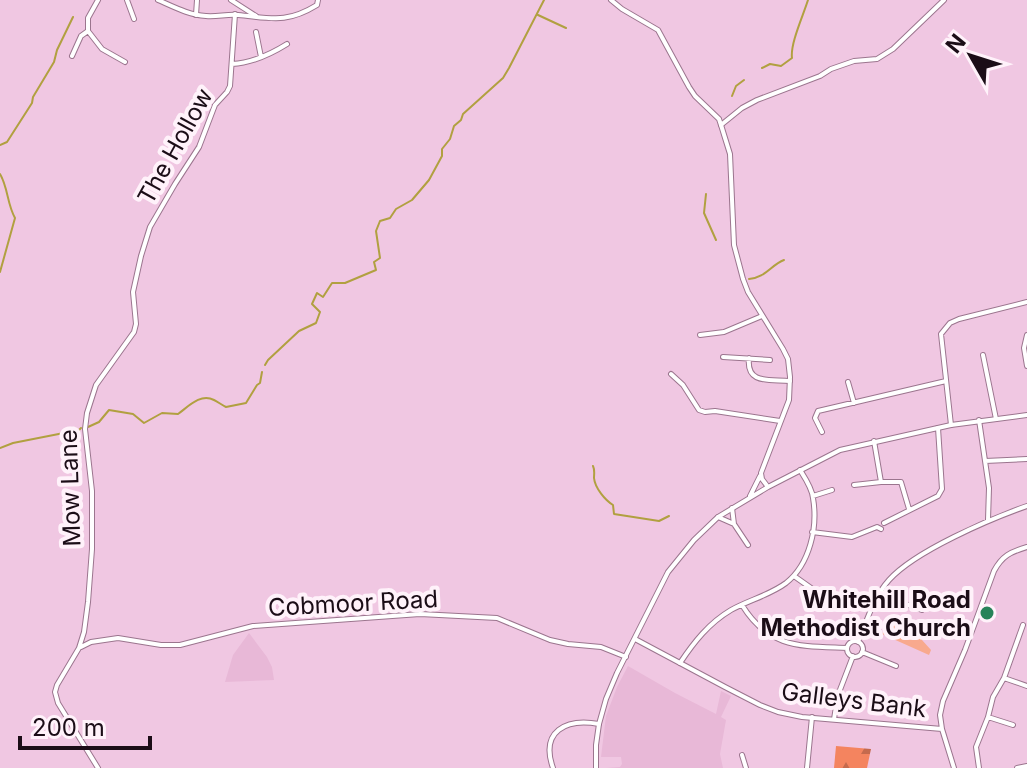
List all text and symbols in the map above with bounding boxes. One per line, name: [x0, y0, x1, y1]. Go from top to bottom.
north arrow: [931, 16, 1011, 96]
text: N: [940, 29, 971, 58]
street label: The Hollow: [131, 83, 219, 209]
street label: Mow Lane: [53, 429, 87, 547]
street label: Cobmoor Road: [267, 584, 439, 622]
place label: Whitehill Road Methodist Church: [760, 585, 971, 642]
marker: Whitehill Road Methodist Church: [978, 604, 996, 622]
street label: Galleys Bank: [780, 677, 928, 723]
scale bar: [20, 700, 150, 750]
text: 200 m: [32, 713, 105, 742]

